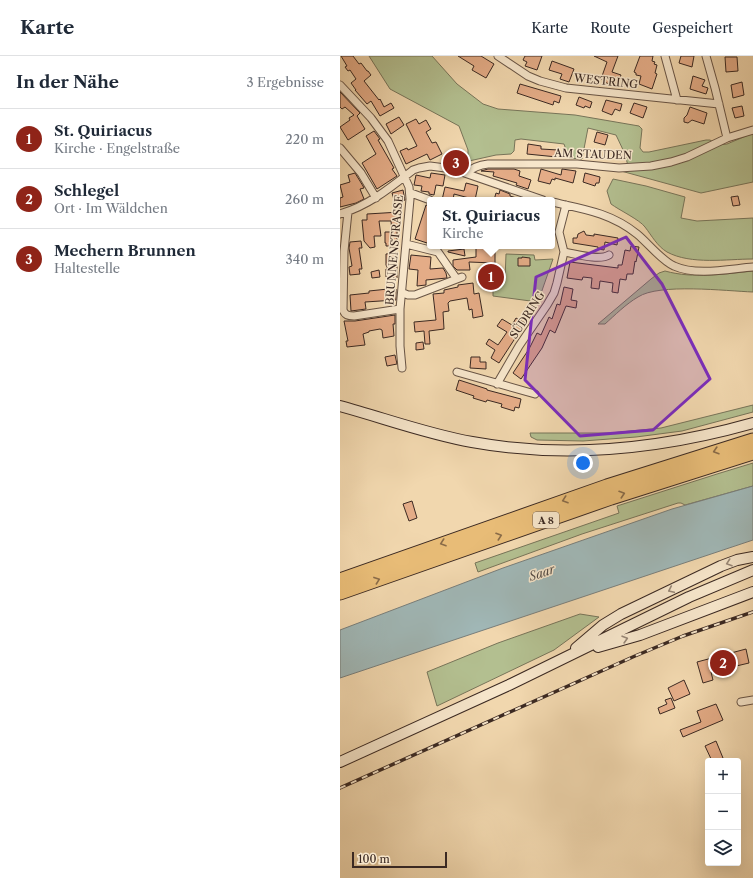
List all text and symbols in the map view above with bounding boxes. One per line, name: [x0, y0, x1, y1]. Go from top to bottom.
text: Karte: [20, 16, 74, 39]
text: Karte: [531, 19, 568, 37]
text: Route: [590, 19, 630, 37]
text: Gespeichert: [652, 19, 733, 37]
street label: WESTRING: [572, 71, 639, 91]
text: In der Nähe: [16, 72, 119, 92]
text: 3 Ergebnisse: [246, 74, 324, 90]
text: St. Quiriacus: [54, 121, 152, 140]
text: 1: [26, 131, 32, 147]
text: 220 m: [285, 131, 324, 147]
text: Kirche · Engelstraße: [54, 140, 180, 156]
street label: AM STAUDEN: [553, 146, 632, 162]
pin: 3: [443, 148, 469, 178]
text: Schlegel: [54, 181, 119, 200]
text: 2: [25, 191, 33, 207]
text: 260 m: [285, 191, 324, 207]
street label: BRUNNENSTRASSE: [382, 194, 406, 306]
popup: [427, 197, 555, 249]
text: Ort · Im Wäldchen: [54, 200, 168, 216]
text: St. Quiriacus: [442, 206, 540, 225]
text: Kirche: [442, 225, 484, 241]
text: Mechern Brunnen: [54, 241, 196, 260]
text: 3: [25, 251, 33, 267]
text: 340 m: [286, 251, 324, 267]
text: Haltestelle: [54, 260, 120, 276]
pin: 1: [478, 262, 504, 292]
street label: SÜDRING: [506, 288, 548, 341]
one-way arrow: [712, 446, 719, 455]
your location: [573, 453, 593, 473]
one-way arrow: [619, 490, 626, 499]
one-way arrow: [562, 496, 569, 504]
road number: A 8: [533, 512, 559, 528]
one-way arrow: [496, 532, 503, 541]
one-way arrow: [439, 538, 446, 547]
one-way arrow: [726, 558, 733, 567]
water label: Saar: [526, 561, 558, 584]
one-way arrow: [373, 576, 380, 584]
one-way arrow: [668, 585, 676, 593]
one-way arrow: [622, 635, 629, 644]
pin: 2: [710, 648, 736, 678]
map controls: [705, 758, 741, 866]
button: +: [705, 758, 741, 794]
button: −: [705, 794, 741, 830]
button: layers: [705, 830, 741, 866]
scale bar: [352, 850, 447, 869]
text: 100 m: [358, 852, 390, 866]

